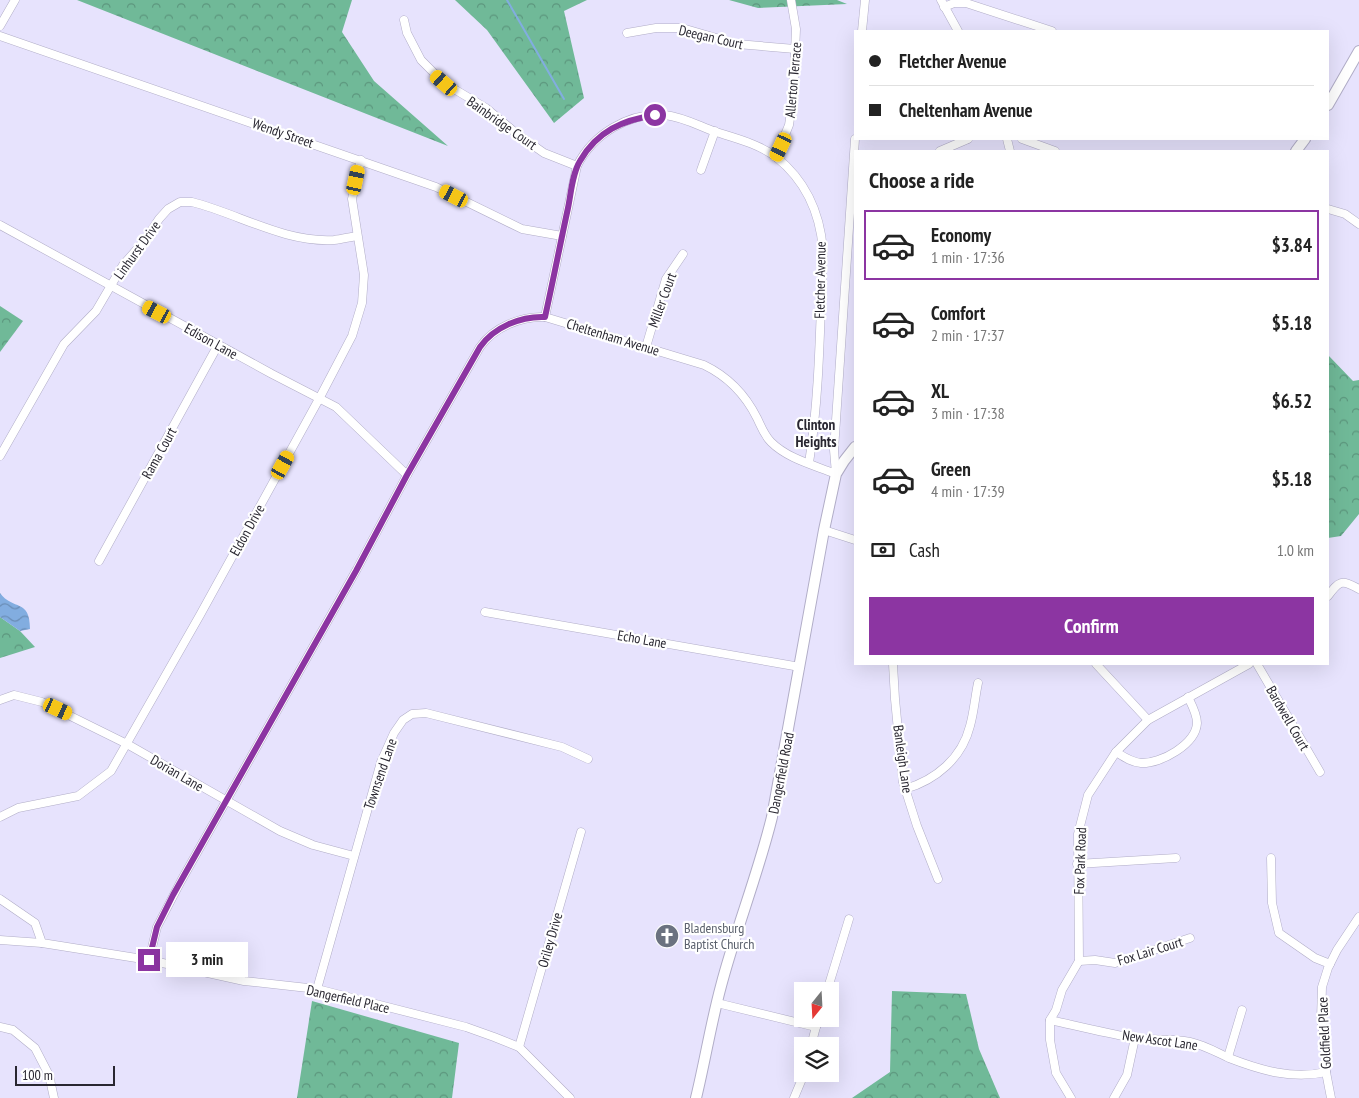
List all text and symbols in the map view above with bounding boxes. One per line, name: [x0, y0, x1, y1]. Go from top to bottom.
street label: Deegan Court: [677, 21, 745, 53]
street label: Allerton Terrace: [781, 41, 805, 119]
text: Fletcher Avenue: [899, 49, 1007, 73]
car: [427, 67, 460, 99]
street label: Bainbridge Court: [464, 92, 541, 154]
text: Cheltenham Avenue: [899, 98, 1033, 122]
route start: [644, 104, 666, 126]
street label: Wendy Street: [250, 114, 316, 152]
car: [767, 130, 794, 164]
car: [345, 164, 366, 196]
text: Choose a ride: [869, 166, 974, 194]
car: [437, 183, 470, 209]
street label: Linhurst Drive: [110, 217, 164, 283]
icon: car: [871, 223, 916, 268]
text: Economy: [931, 223, 991, 247]
text: $3.84: [1272, 233, 1312, 257]
street label: Fletcher Avenue: [810, 241, 830, 319]
text: 1 min · 17:36: [931, 247, 1005, 267]
street label: Miller Court: [644, 270, 680, 330]
car: [140, 298, 173, 326]
icon: car: [871, 301, 916, 346]
text: Comfort: [931, 301, 985, 325]
text: $5.18: [1272, 311, 1312, 335]
street label: Cheltenham Avenue: [564, 314, 662, 360]
street label: Edison Lane: [181, 319, 241, 363]
text: 2 min · 17:37: [931, 325, 1005, 345]
icon: car: [871, 379, 916, 424]
text: XL: [931, 379, 949, 403]
text: $6.52: [1272, 389, 1312, 413]
text: 3 min · 17:38: [931, 403, 1005, 423]
district label: Clinton Heights: [796, 415, 836, 451]
street label: Rama Court: [138, 424, 181, 482]
car: [269, 448, 296, 482]
icon: car: [871, 457, 916, 502]
text: Green: [931, 457, 971, 481]
text: $5.18: [1272, 467, 1312, 491]
text: 4 min · 17:39: [931, 481, 1005, 501]
street label: Eldon Drive: [226, 501, 269, 559]
icon: cash: [869, 536, 897, 564]
text: Cash: [909, 538, 940, 562]
text: 1.0 km: [1277, 540, 1314, 560]
button: Confirm: [869, 597, 1314, 655]
street label: Echo Lane: [616, 626, 668, 652]
street label: Bardwell Court: [1262, 682, 1314, 754]
car: [41, 696, 74, 722]
street label: Banleigh Lane: [889, 724, 917, 794]
street label: Dangerfield Road: [764, 731, 798, 815]
street label: Townsend Lane: [359, 736, 401, 812]
street label: Dorian Lane: [147, 751, 207, 795]
street label: Fox Park Road: [1070, 827, 1090, 895]
street label: Oriley Drive: [534, 910, 567, 970]
place label: Bladensburg Baptist Church: [684, 919, 754, 953]
church icon: Bladensburg Baptist Church: [654, 923, 680, 949]
street label: Fox Lair Court: [1115, 933, 1185, 969]
callout: 3 min: [166, 942, 249, 978]
route end: [138, 949, 160, 971]
text: 3 min: [191, 949, 223, 969]
street label: Dangerfield Place: [305, 981, 391, 1017]
north arrow: [794, 982, 839, 1028]
map controls: [794, 982, 839, 1082]
street label: Goldfield Place: [1313, 996, 1335, 1069]
street label: New Ascot Lane: [1121, 1026, 1199, 1054]
button: layers: [794, 1037, 839, 1082]
scale bar: [15, 1063, 115, 1086]
text: 100 m: [22, 1066, 53, 1084]

